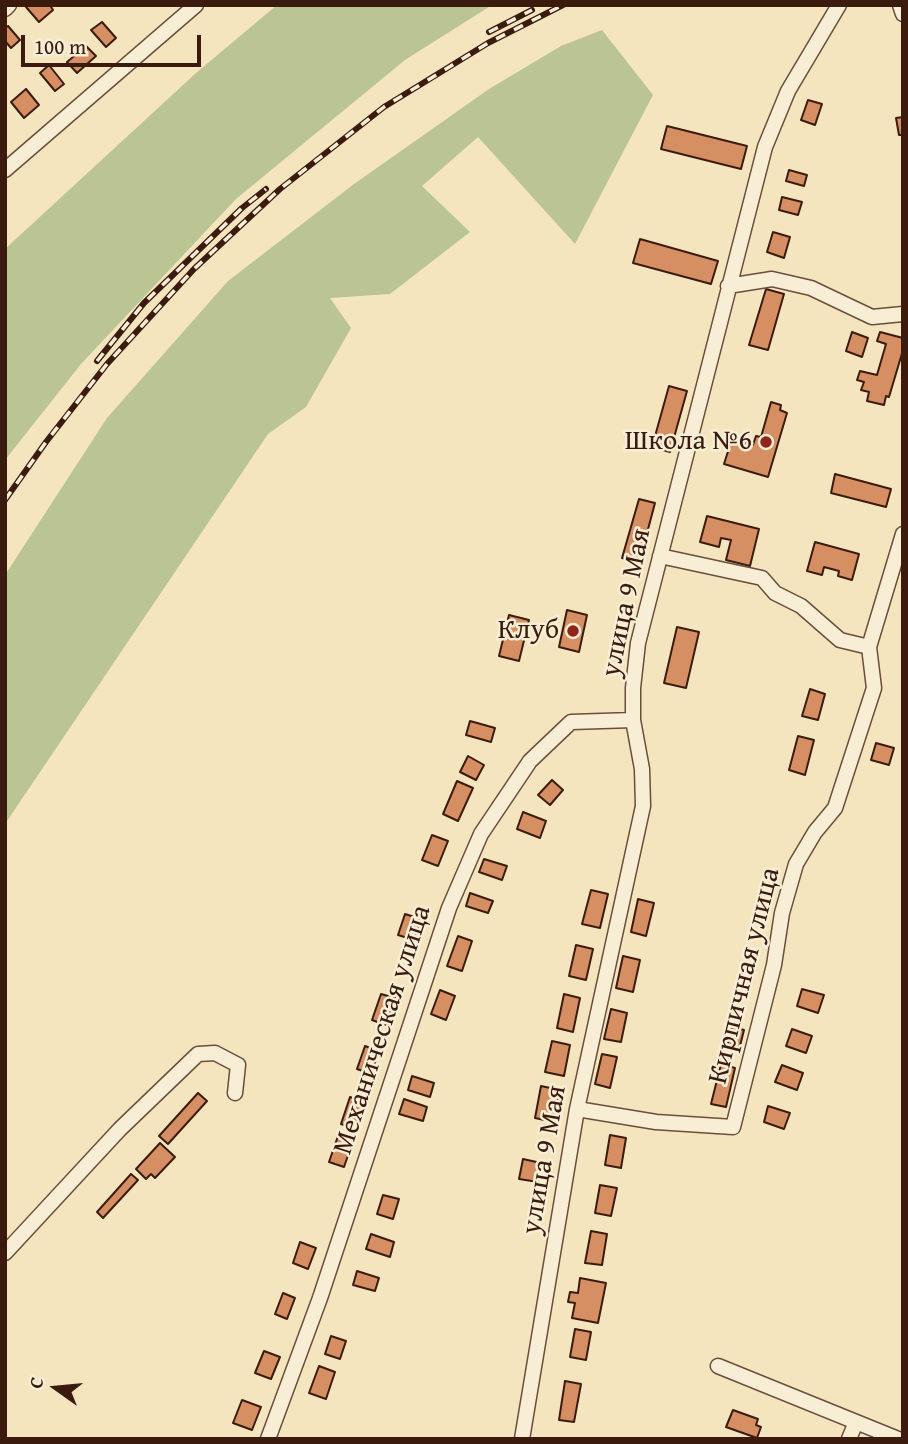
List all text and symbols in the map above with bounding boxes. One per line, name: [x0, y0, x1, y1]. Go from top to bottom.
scale bar: [24, 21, 205, 65]
text: 100 m: [34, 31, 86, 62]
place label: Школа №6: [625, 425, 752, 459]
marker: Школа №6: [758, 434, 774, 450]
street label: улица 9 Мая: [595, 526, 659, 680]
place label: Клуб: [498, 614, 559, 648]
marker: Клуб: [565, 623, 581, 639]
street label: Кирпичная улица: [702, 864, 788, 1088]
street label: Механическая улица: [327, 901, 439, 1159]
street label: улица 9 Мая: [515, 1083, 575, 1237]
north arrow: [21, 1353, 91, 1423]
text: С: [21, 1374, 51, 1391]

